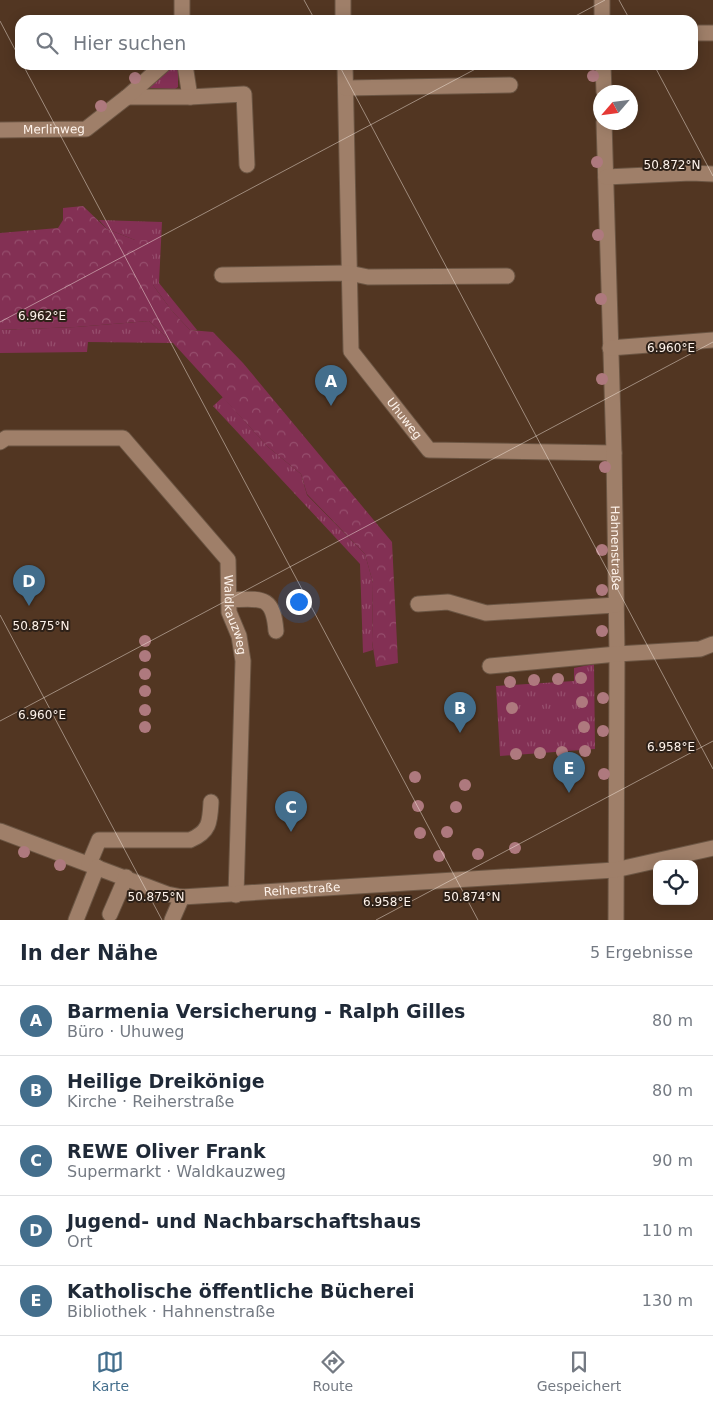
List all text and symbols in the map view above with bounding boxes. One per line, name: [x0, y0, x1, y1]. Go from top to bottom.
search box: [15, 15, 698, 70]
icon: search: [33, 29, 61, 57]
text: Hier suchen: [73, 32, 186, 54]
north arrow: [593, 85, 638, 130]
street label: Merlinweg: [23, 122, 85, 137]
text: 50.872°N: [644, 158, 700, 172]
text: 6.962°E: [18, 309, 66, 323]
text: 6.960°E: [647, 341, 695, 355]
pin: A: [315, 365, 347, 406]
street label: Uhuweg: [384, 395, 425, 442]
street label: Hahnenstraße: [608, 505, 623, 590]
pin: D: [13, 565, 45, 606]
street label: Waldkauzweg: [221, 575, 249, 656]
your location: [286, 589, 312, 615]
text: 50.875°N: [13, 619, 69, 633]
pin: B: [444, 692, 476, 733]
text: 6.960°E: [18, 708, 66, 722]
text: 6.958°E: [647, 740, 695, 754]
pin: E: [553, 752, 585, 793]
pin: C: [275, 791, 307, 832]
map controls: [653, 860, 698, 905]
button: locate: [653, 860, 698, 905]
street label: Reiherstraße: [263, 880, 341, 899]
text: 50.875°N: [128, 890, 184, 904]
text: 50.874°N: [444, 890, 500, 904]
text: 6.958°E: [363, 895, 411, 909]
text: In der Nähe: [20, 941, 158, 965]
text: 5 Ergebnisse: [590, 943, 693, 962]
text: Barmenia Versicherung - Ralph Gilles: [67, 1000, 465, 1022]
text: A: [30, 1011, 42, 1030]
text: 80 m: [652, 1011, 693, 1030]
text: Büro · Uhuweg: [67, 1022, 184, 1041]
text: Heilige Dreikönige: [67, 1070, 265, 1092]
text: B: [30, 1081, 42, 1100]
text: 80 m: [652, 1081, 693, 1100]
text: Kirche · Reiherstraße: [67, 1092, 234, 1111]
text: REWE Oliver Frank: [67, 1140, 266, 1162]
text: C: [30, 1151, 42, 1170]
text: 90 m: [652, 1151, 693, 1170]
text: Supermarkt · Waldkauzweg: [67, 1162, 286, 1181]
text: Jugend- und Nachbarschaftshaus: [67, 1210, 421, 1232]
text: D: [29, 1221, 43, 1240]
text: 110 m: [642, 1221, 693, 1240]
text: Ort: [67, 1232, 92, 1251]
text: Katholische öffentliche Bücherei: [67, 1280, 415, 1302]
text: E: [31, 1291, 41, 1310]
text: 130 m: [642, 1291, 693, 1310]
text: Bibliothek · Hahnenstraße: [67, 1302, 275, 1321]
tab: Karte: [92, 1348, 129, 1394]
tab: Route: [313, 1348, 353, 1394]
tab: Gespeichert: [537, 1348, 621, 1394]

